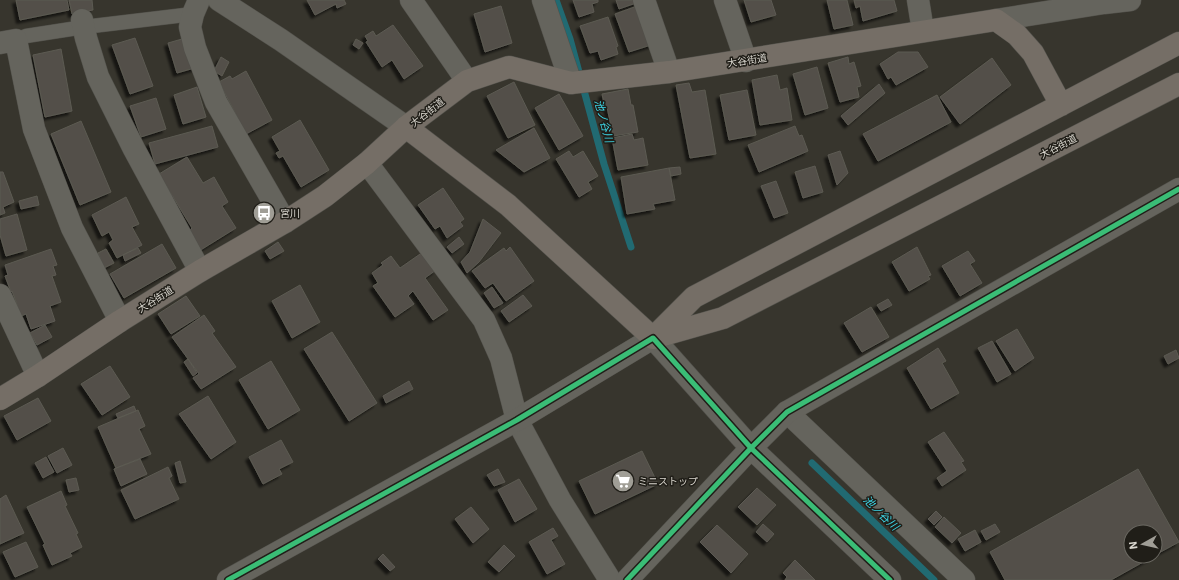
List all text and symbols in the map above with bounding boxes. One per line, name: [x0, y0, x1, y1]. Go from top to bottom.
street label: 大谷街道: [726, 51, 768, 70]
street label: 大谷街道: [408, 95, 447, 130]
water label: 池ノ谷川: [592, 98, 617, 145]
street label: 大谷街道: [1037, 132, 1079, 161]
bus stop icon: 宮川: [251, 200, 277, 226]
place label: 宮川: [280, 207, 300, 220]
street label: 大谷街道: [135, 283, 176, 316]
supermarket icon: ミニストップ: [610, 468, 636, 494]
place label: ミニストップ: [638, 475, 698, 488]
water label: 池ノ谷川: [860, 493, 902, 534]
north arrow: [1123, 524, 1163, 564]
text: N: [1126, 540, 1141, 550]

